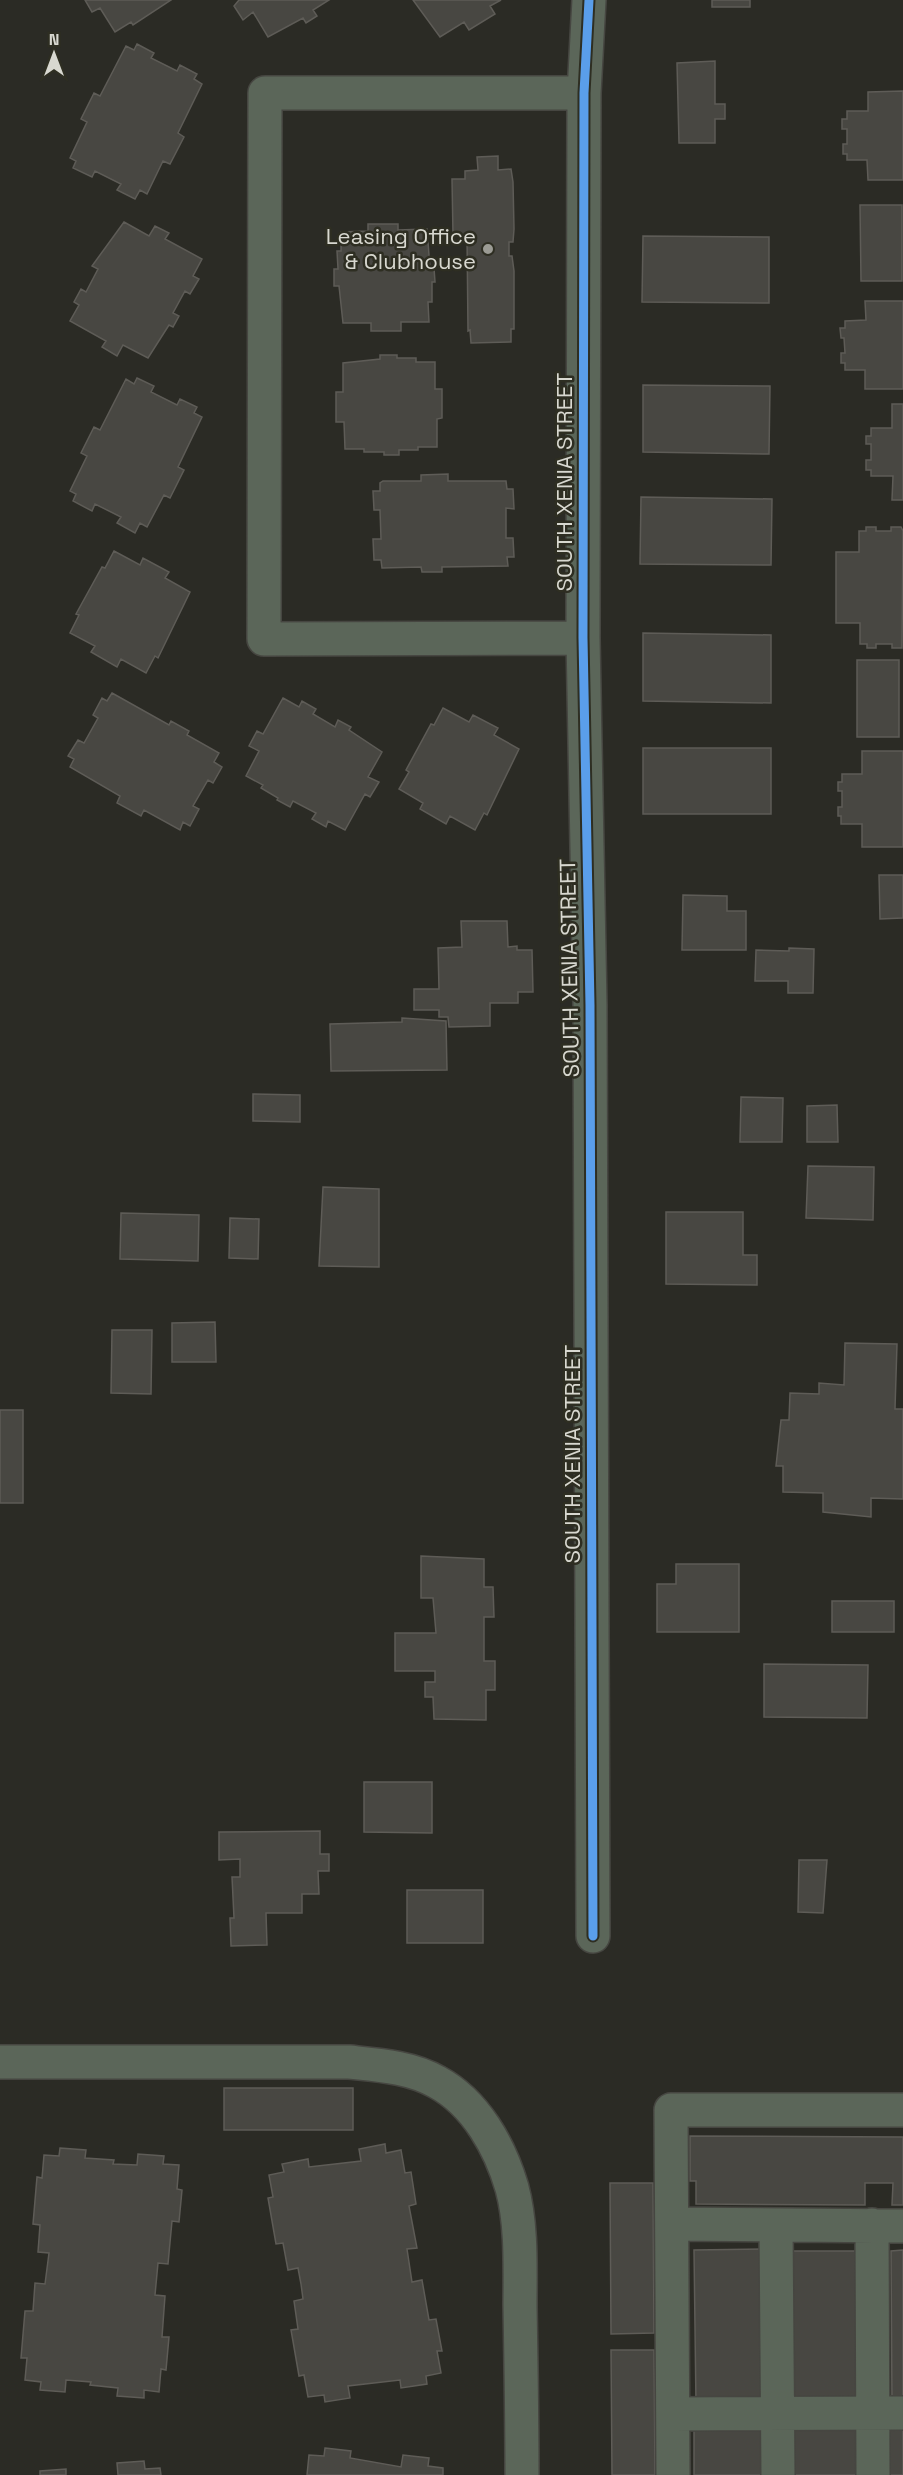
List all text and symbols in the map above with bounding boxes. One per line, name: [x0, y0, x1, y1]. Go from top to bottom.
north arrow: [24, 24, 84, 84]
text: N: [49, 29, 59, 50]
place label: Leasing Office & Clubhouse: [326, 222, 476, 275]
marker: Leasing Office & Clubhouse: [481, 242, 495, 256]
street label: SOUTH XENIA STREET: [550, 373, 578, 591]
street label: SOUTH XENIA STREET: [553, 858, 585, 1078]
street label: SOUTH XENIA STREET: [558, 1345, 586, 1563]

